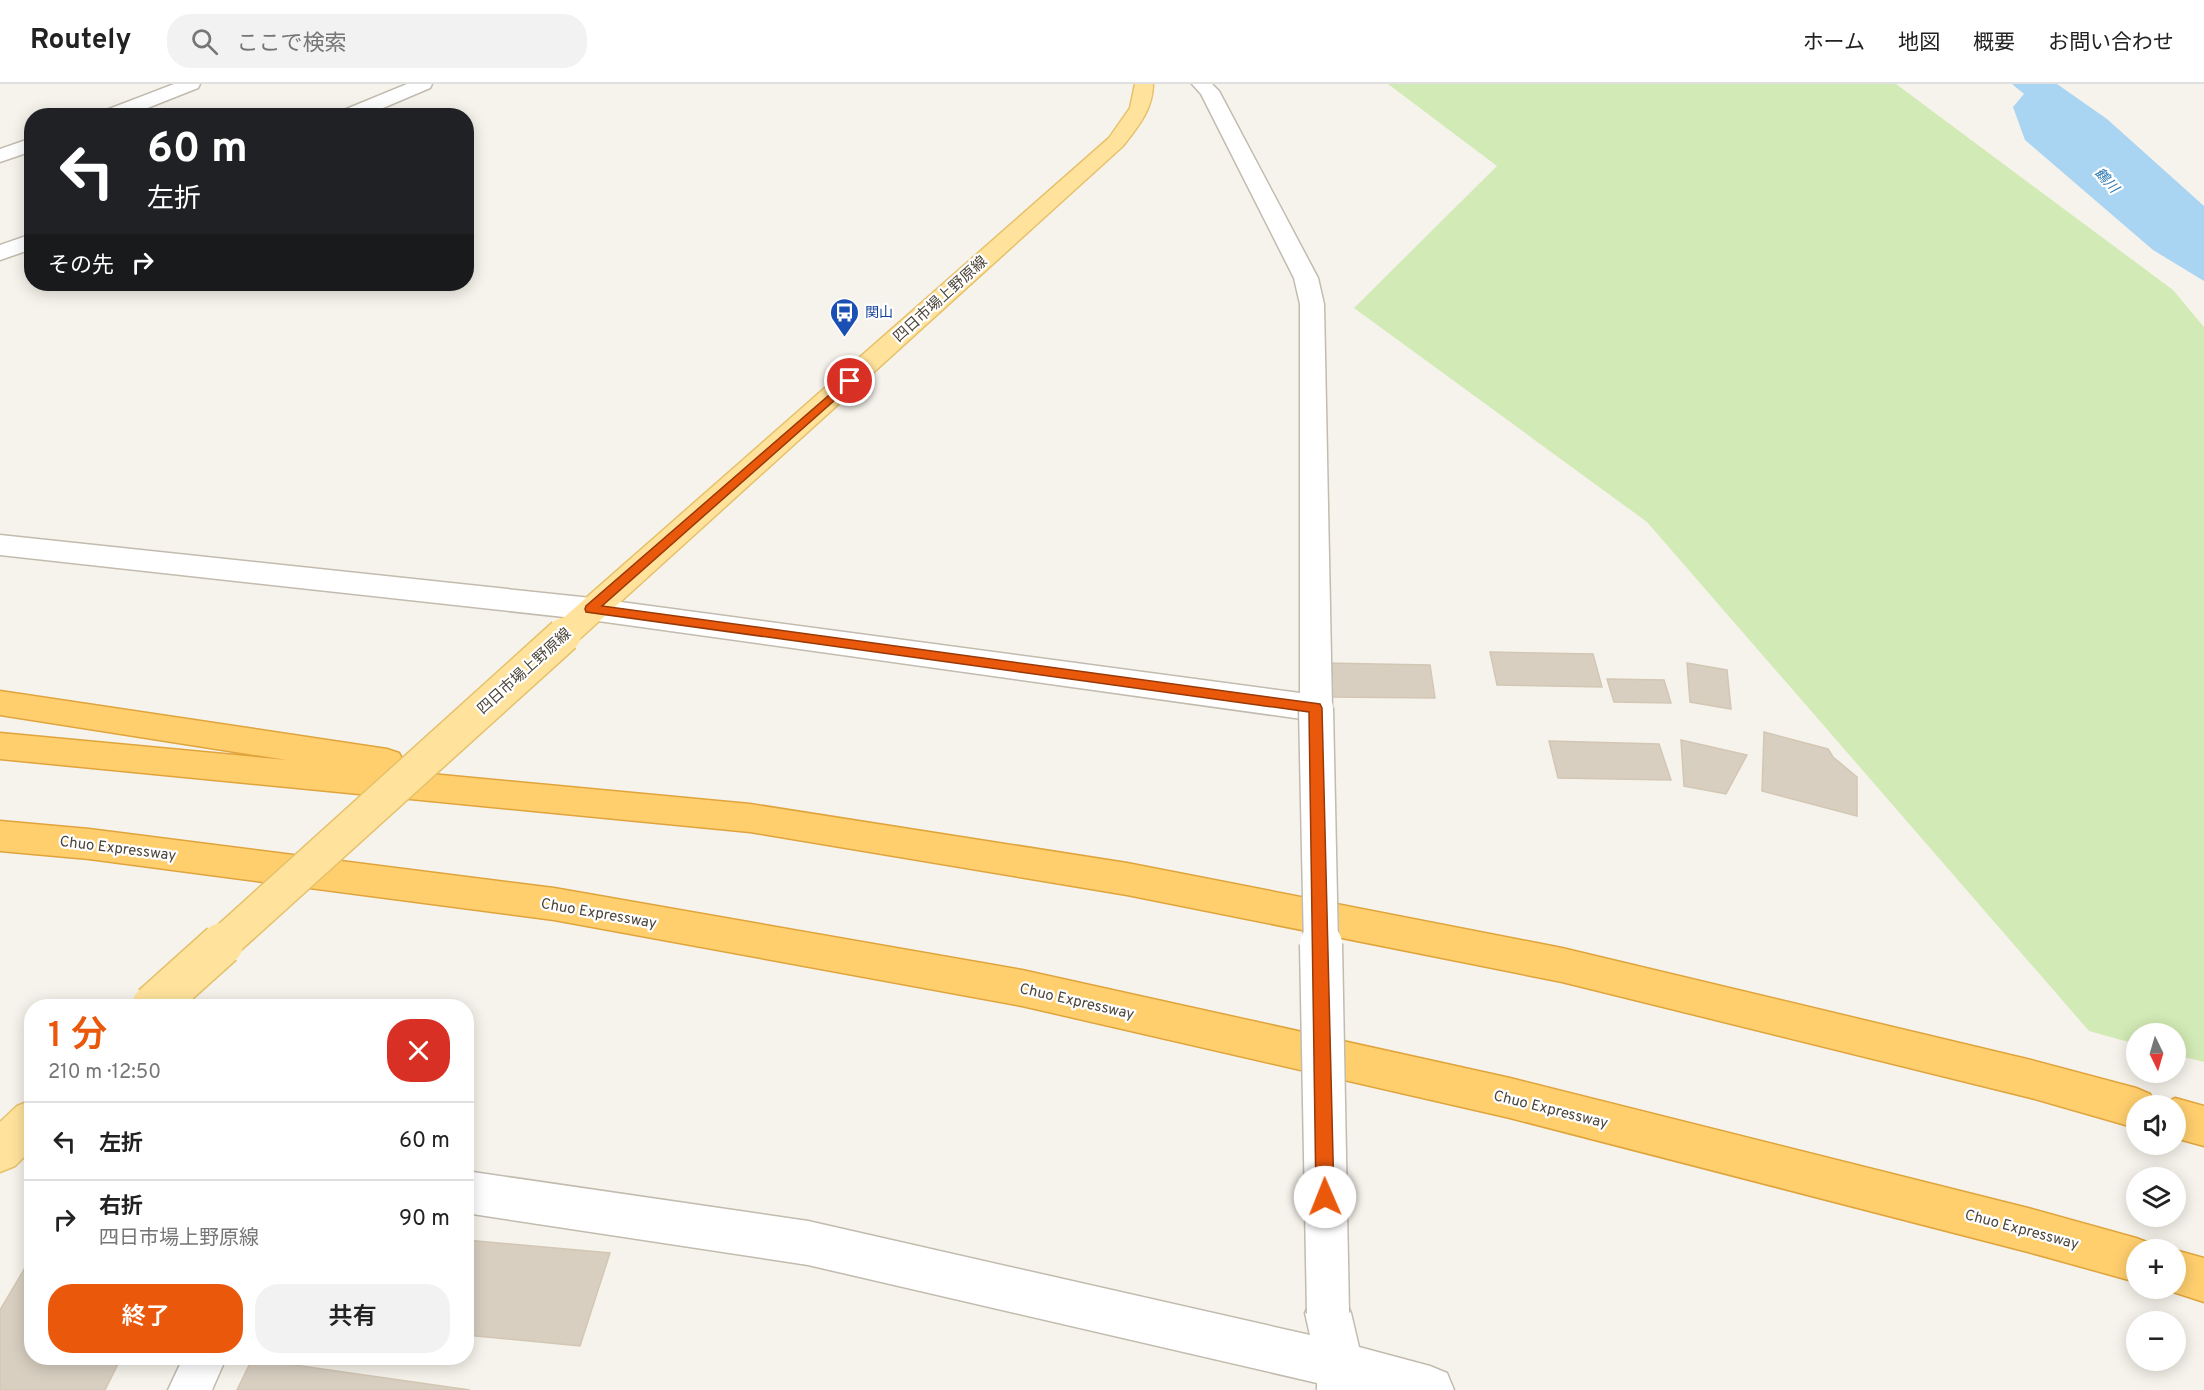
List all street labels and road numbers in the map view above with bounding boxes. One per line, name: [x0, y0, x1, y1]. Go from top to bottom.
street label: 四日市場上野原線: [890, 253, 992, 347]
street label: 四日市場上野原線: [474, 625, 576, 719]
street label: Chuo Expressway: [58, 833, 177, 866]
street label: Chuo Expressway: [539, 895, 658, 934]
street label: Chuo Expressway: [1017, 980, 1136, 1025]
street label: Chuo Expressway: [1491, 1087, 1610, 1134]
street label: Chuo Expressway: [1962, 1206, 2081, 1255]

